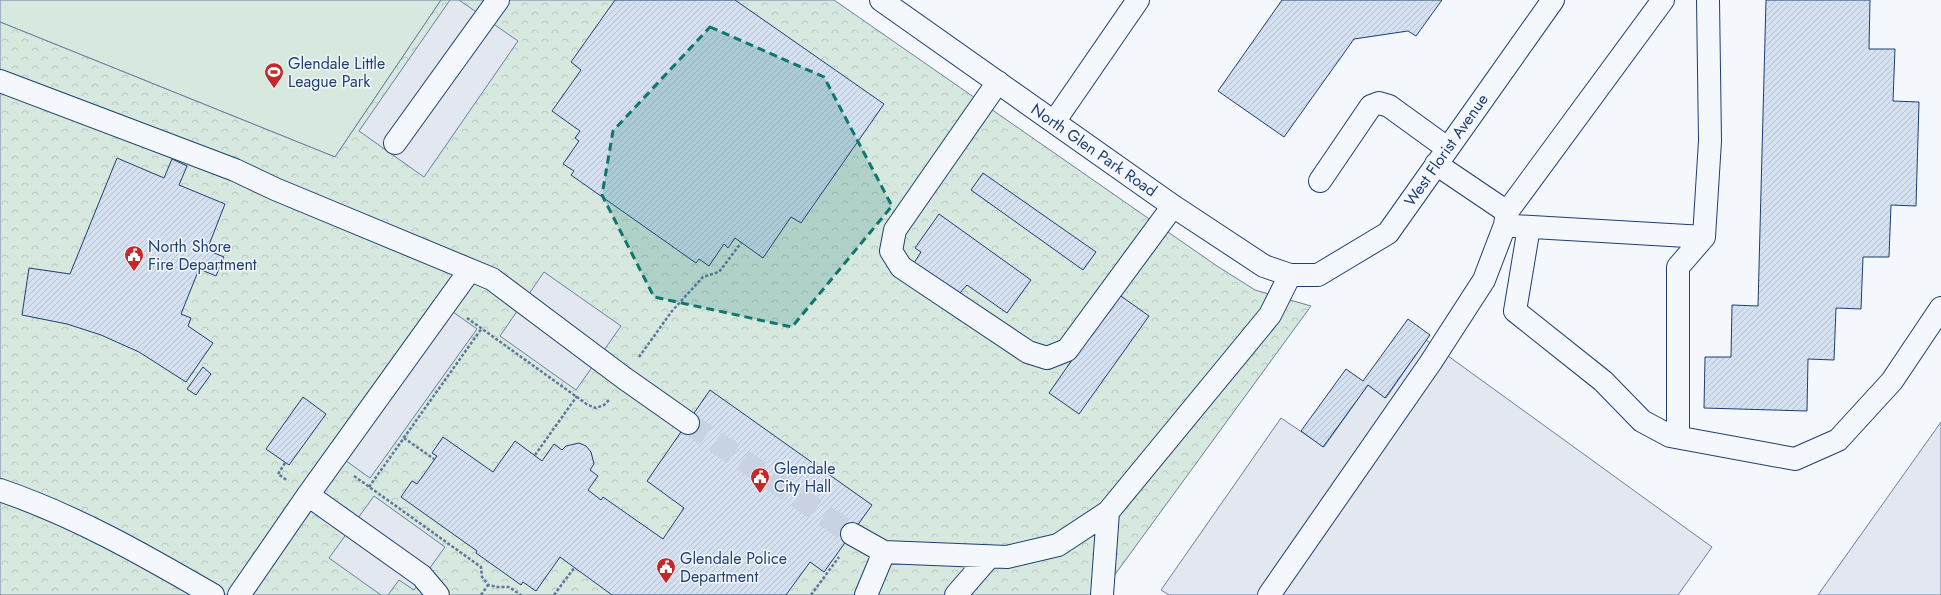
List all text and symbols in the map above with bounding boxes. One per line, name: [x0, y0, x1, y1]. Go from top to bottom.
place label: Glendale Little League Park: [288, 52, 385, 93]
sports icon: Glendale Little League Park: [263, 61, 285, 89]
street label: West Florist Avenue: [1398, 89, 1494, 211]
street label: North Glen Park Road: [1026, 98, 1162, 202]
place label: North Shore Fire Department: [148, 235, 257, 276]
public building icon: North Shore Fire Department: [123, 244, 145, 272]
place label: Glendale City Hall: [774, 457, 835, 498]
public building icon: Glendale City Hall: [749, 466, 771, 494]
place label: Glendale Police Department: [680, 547, 787, 588]
public building icon: Glendale Police Department: [655, 556, 677, 584]

